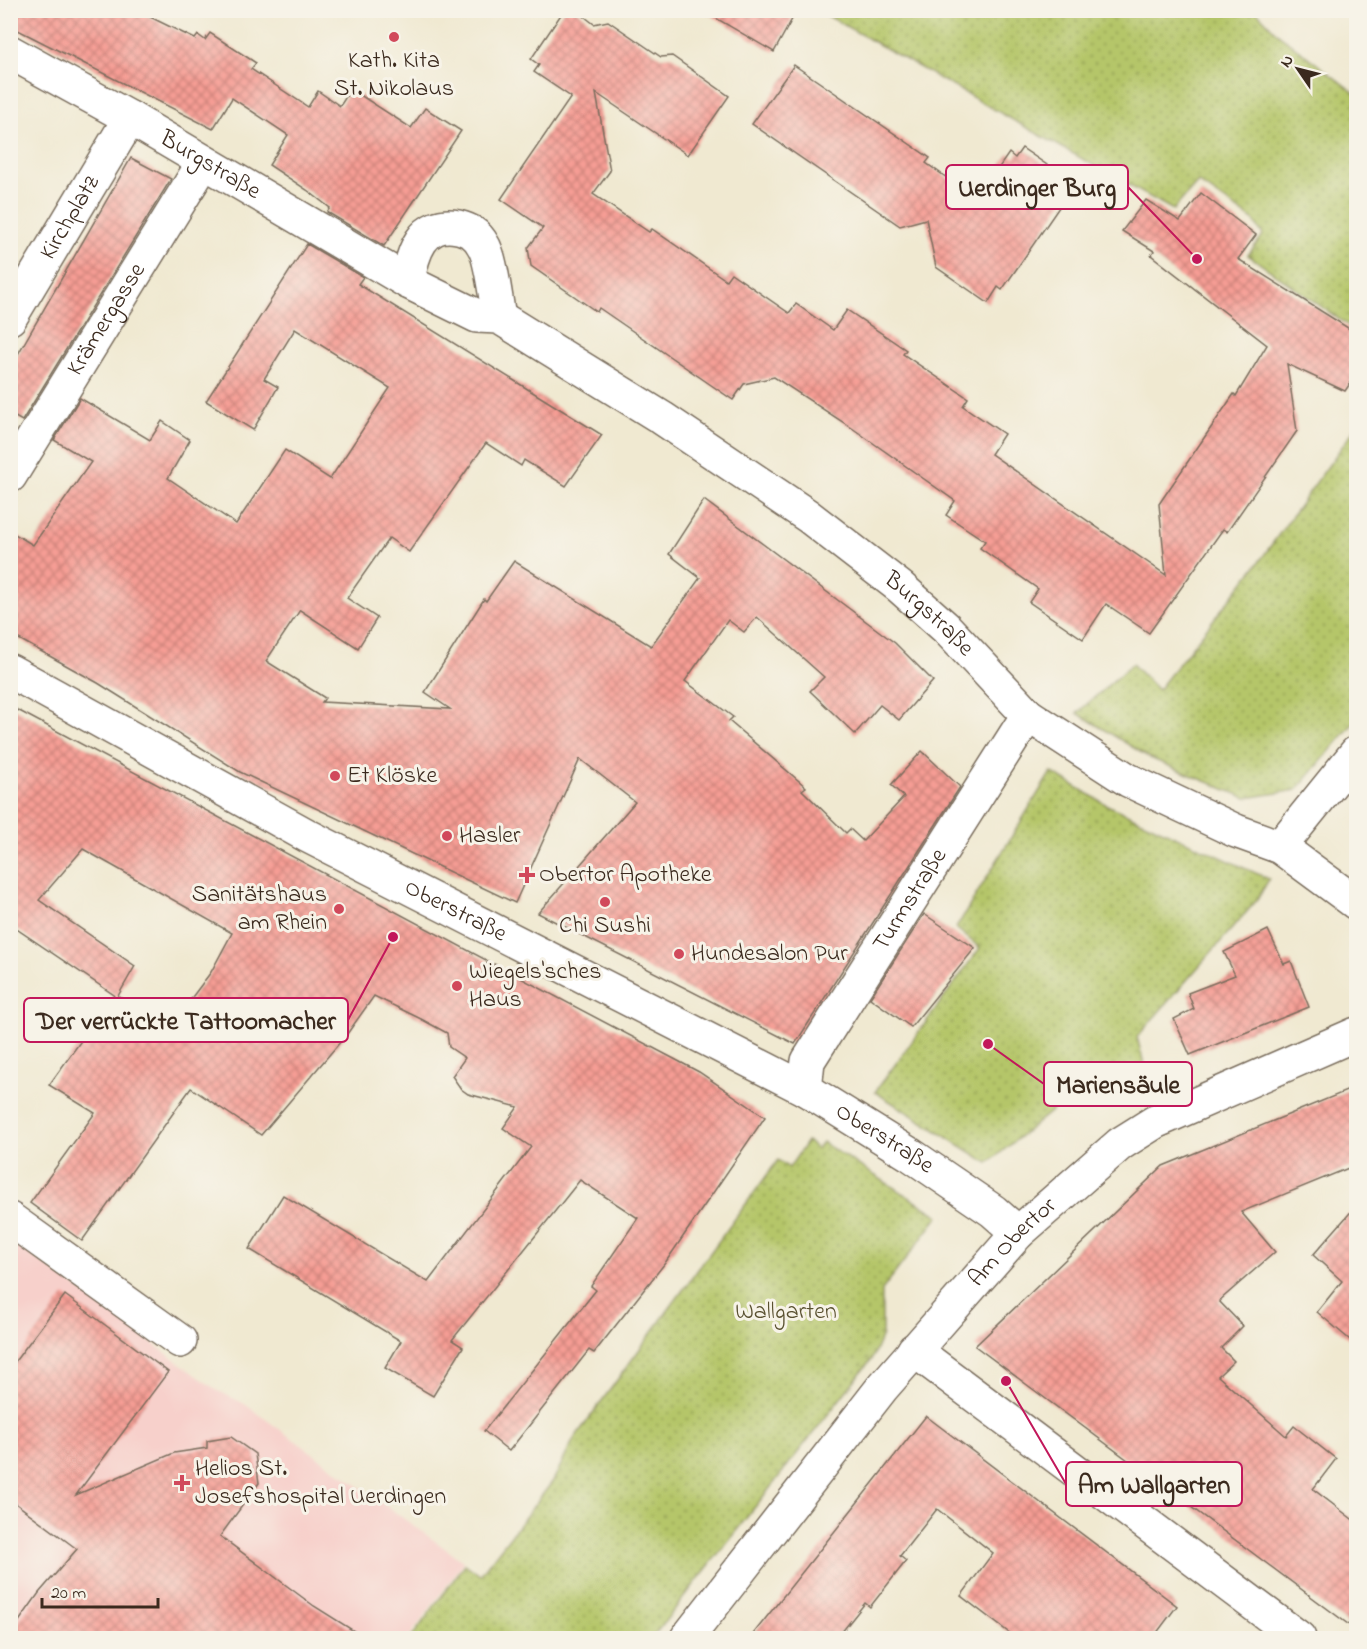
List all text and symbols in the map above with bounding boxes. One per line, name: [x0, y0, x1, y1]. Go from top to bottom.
marker: Kath. Kita St. Nikolaus: [387, 30, 401, 44]
north arrow: [1268, 39, 1328, 99]
place label: Kath. Kita St. Nikolaus: [334, 44, 454, 107]
text: N: [1274, 50, 1300, 73]
street label: Burgstraße: [152, 121, 268, 209]
callout: Uerdinger Burg: [946, 165, 1128, 209]
street label: Kirchplatz: [31, 168, 110, 267]
text: Uerdinger Burg: [958, 171, 1116, 210]
street label: Krämergasse: [58, 256, 155, 383]
street label: Burgstraße: [875, 562, 982, 665]
place label: Et Klöske: [347, 759, 437, 794]
marker: Et Klöske: [328, 769, 342, 783]
place label: Hasler: [459, 819, 521, 854]
marker: Hasler: [440, 829, 454, 843]
street label: Turmstraße: [864, 841, 956, 958]
place label: Obertor Apotheke: [539, 858, 712, 893]
marker: Obertor Apotheke: [520, 868, 534, 882]
street label: Oberstraße: [398, 870, 513, 952]
place label: Sanitätshaus am Rhein: [192, 878, 327, 941]
marker: Chi Sushi: [598, 895, 612, 909]
marker: Sanitätshaus am Rhein: [332, 902, 346, 916]
place label: Chi Sushi: [559, 909, 651, 944]
place label: Hundesalon Pur: [691, 937, 848, 972]
marker: Hundesalon Pur: [672, 947, 686, 961]
place label: Wiegels'sches Haus: [469, 955, 601, 1018]
marker: Wiegels'sches Haus: [450, 979, 464, 993]
callout: Der verrückte Tattoomacher: [24, 998, 348, 1042]
text: Der verrückte Tattoomacher: [35, 1004, 337, 1042]
callout: Mariensäule: [1044, 1062, 1192, 1106]
text: Mariensäule: [1056, 1068, 1181, 1106]
street label: Oberstraße: [828, 1094, 941, 1183]
street label: Am Obertor: [960, 1189, 1065, 1295]
park label: Wallgarten: [735, 1295, 837, 1330]
place label: Helios St. Josefshospital Uerdingen: [195, 1452, 446, 1515]
callout: Am Wallgarten: [1066, 1462, 1242, 1506]
text: Am Wallgarten: [1078, 1468, 1230, 1507]
marker: Helios St. Josefshospital Uerdingen: [173, 1474, 191, 1492]
scale bar: [42, 1571, 158, 1609]
text: 20 m: [51, 1581, 86, 1607]

